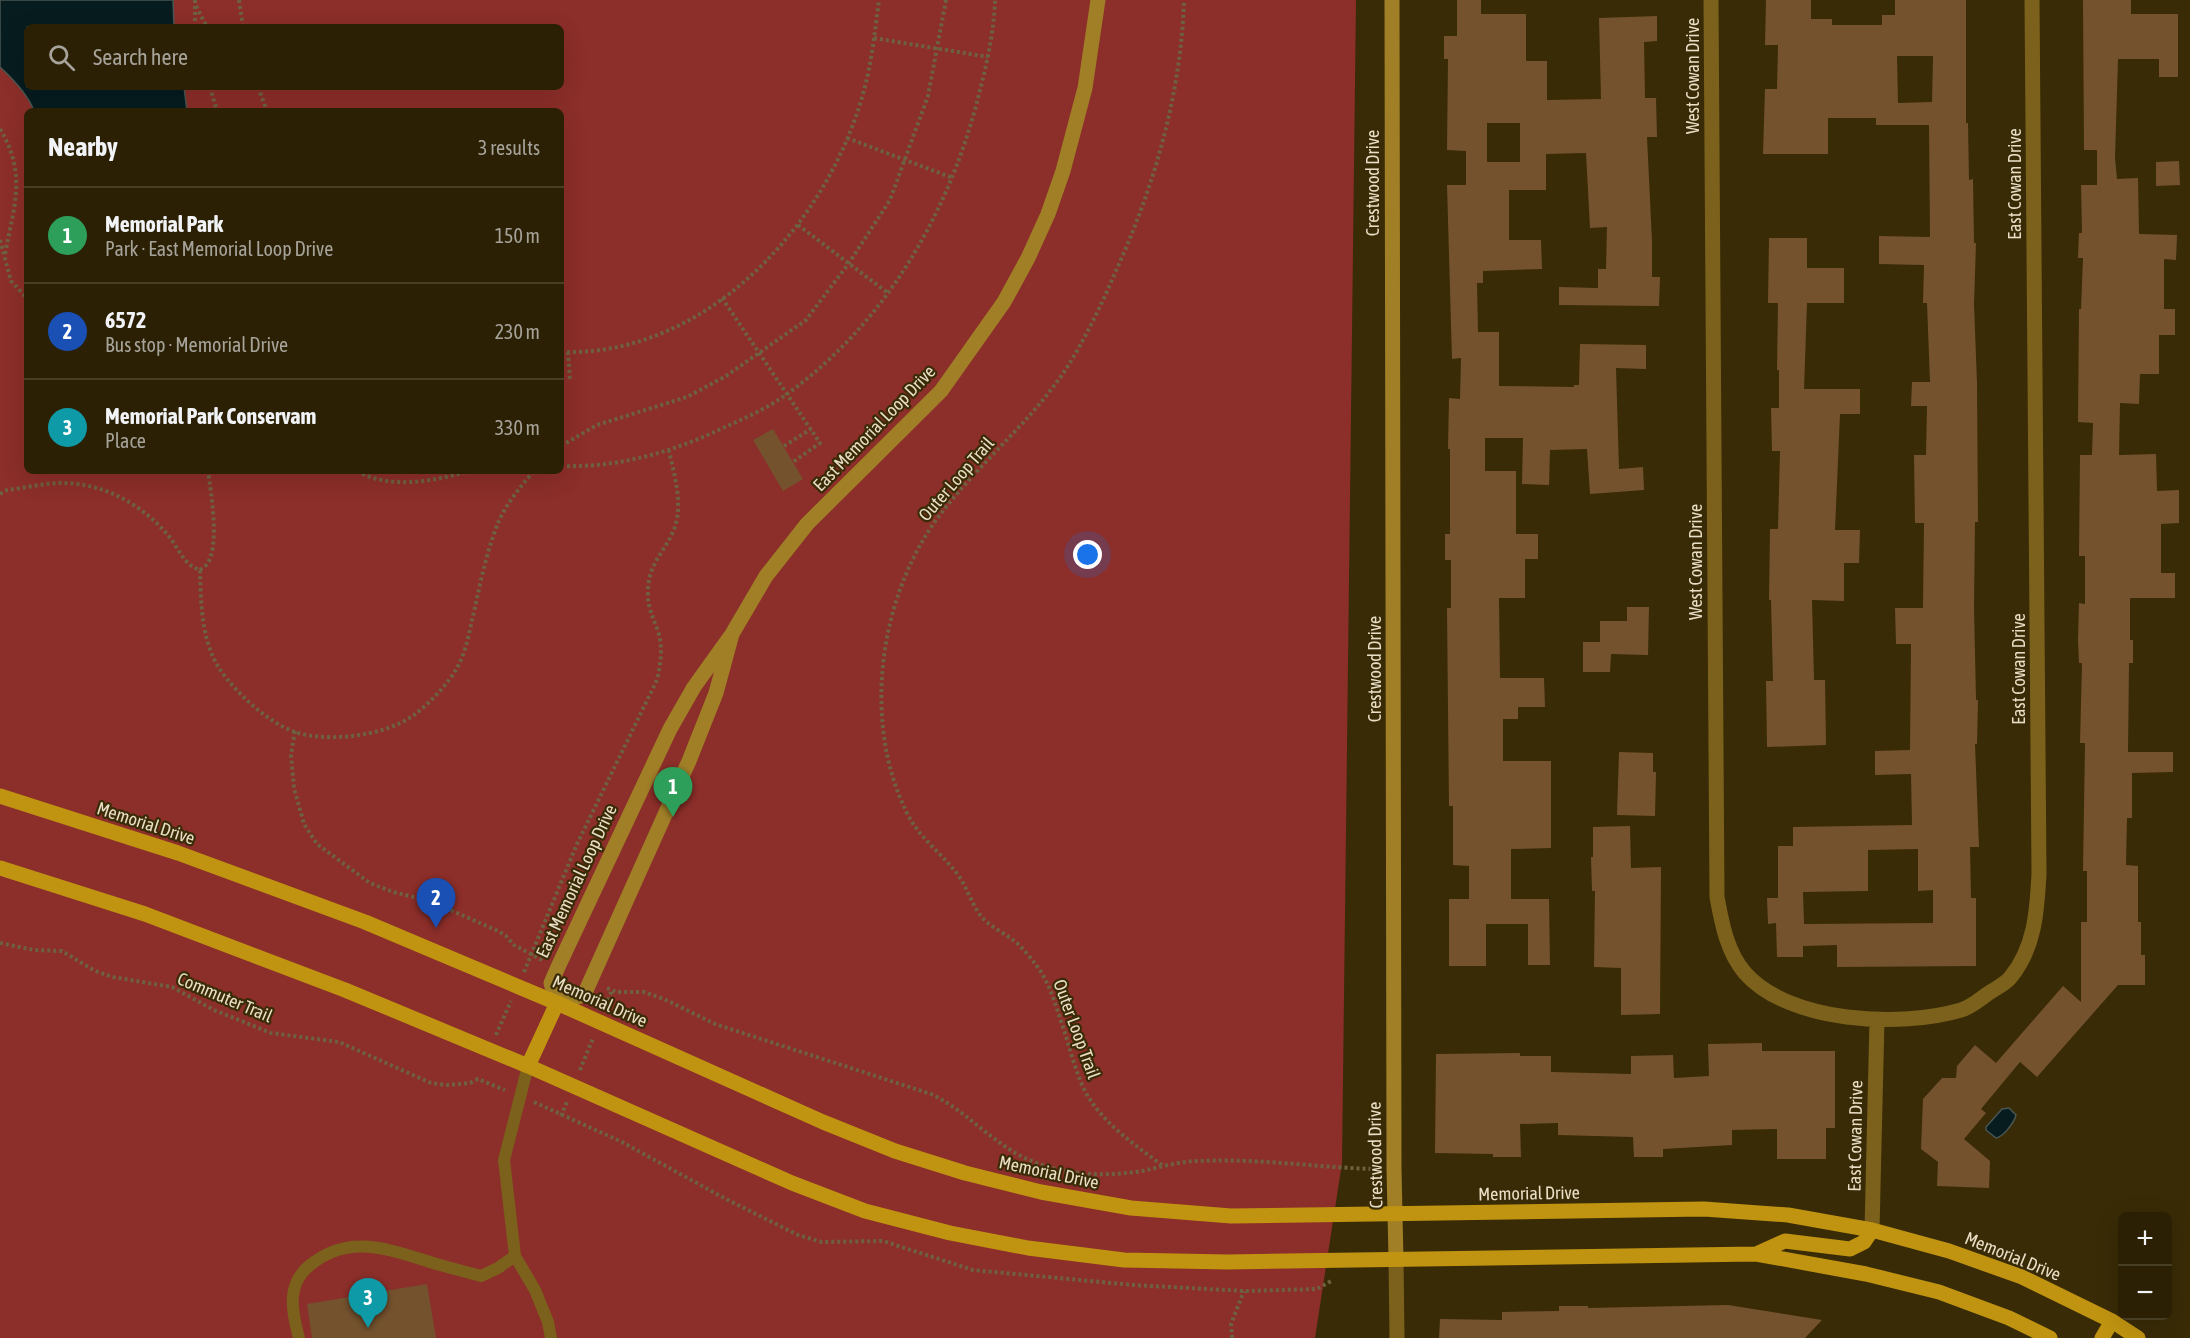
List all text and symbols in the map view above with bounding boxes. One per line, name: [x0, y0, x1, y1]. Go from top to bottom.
street label: West Cowan Drive: [1682, 18, 1703, 134]
search box: [24, 24, 564, 90]
icon: search: [45, 41, 78, 74]
text: Search here: [93, 44, 188, 70]
street label: East Cowan Drive: [2004, 128, 2025, 240]
street label: Crestwood Drive: [1362, 130, 1383, 236]
text: Nearby: [48, 132, 118, 162]
text: 3 results: [478, 136, 540, 159]
text: Memorial Park: [105, 211, 223, 237]
text: 1: [63, 224, 72, 247]
text: 150 m: [495, 224, 540, 247]
text: Park · East Memorial Loop Drive: [105, 237, 333, 260]
text: 6572: [105, 307, 146, 333]
text: 2: [63, 320, 72, 343]
text: 230 m: [495, 320, 540, 343]
text: Bus stop · Memorial Drive: [105, 333, 288, 356]
street label: East Memorial Loop Drive: [809, 361, 939, 495]
text: Memorial Park Conservam: [105, 403, 316, 429]
text: 3: [63, 416, 72, 439]
text: 330 m: [495, 416, 540, 439]
text: Place: [105, 429, 146, 452]
street label: Outer Loop Trail: [914, 433, 998, 525]
street label: West Cowan Drive: [1685, 504, 1706, 620]
your location: [1073, 540, 1102, 569]
street label: East Cowan Drive: [2008, 613, 2029, 725]
street label: Crestwood Drive: [1364, 616, 1385, 722]
pin: 1: [654, 768, 692, 817]
street label: Memorial Drive: [94, 797, 198, 849]
street label: East Memorial Loop Drive: [531, 801, 621, 961]
pin: 2: [416, 878, 456, 928]
street label: Commuter Trail: [174, 968, 276, 1027]
street label: Memorial Drive: [549, 971, 651, 1031]
street label: Outer Loop Trail: [1049, 977, 1105, 1082]
street label: East Cowan Drive: [1844, 1080, 1866, 1192]
street label: Crestwood Drive: [1364, 1102, 1386, 1208]
street label: Memorial Drive: [997, 1151, 1101, 1193]
street label: Memorial Drive: [1478, 1182, 1580, 1204]
map controls: [2118, 1212, 2172, 1320]
button: +: [2118, 1212, 2172, 1266]
street label: Memorial Drive: [1962, 1227, 2064, 1285]
button: −: [2118, 1266, 2172, 1320]
pin: 3: [348, 1278, 388, 1328]

